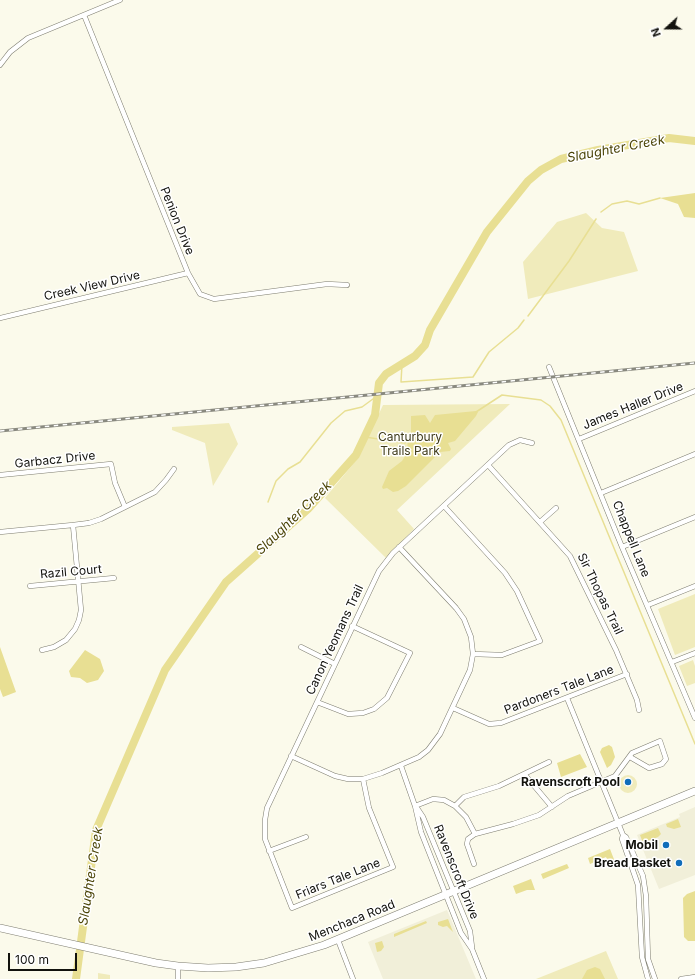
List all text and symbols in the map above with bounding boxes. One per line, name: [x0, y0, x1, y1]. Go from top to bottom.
north arrow: [647, 8, 687, 48]
text: N: [648, 26, 664, 39]
water label: Slaughter Creek: [566, 132, 666, 166]
street label: Penion Drive: [157, 185, 197, 257]
street label: Creek View Drive: [43, 268, 141, 304]
street label: James Haller Drive: [581, 379, 685, 433]
park label: Canturbury Trails Park: [378, 430, 442, 458]
street label: Garbacz Drive: [14, 449, 96, 471]
water label: Slaughter Creek: [253, 478, 335, 558]
street label: Chappell Lane: [609, 499, 653, 579]
street label: Sir Thopas Trail: [574, 551, 626, 637]
street label: Razil Court: [40, 562, 102, 582]
street label: Canon Yeomans Trail: [303, 583, 367, 697]
street label: Pardoners Tale Lane: [502, 662, 616, 718]
place label: Ravenscroft Pool: [521, 775, 620, 789]
marker: Ravenscroft Pool: [623, 777, 633, 787]
street label: Ravenscroft Drive: [430, 823, 482, 921]
water label: Slaughter Creek: [76, 826, 106, 926]
place label: Mobil: [625, 838, 658, 852]
marker: Mobil: [661, 840, 671, 850]
street label: Friars Tale Lane: [294, 856, 382, 902]
place label: Bread Basket: [594, 856, 671, 870]
marker: Bread Basket: [674, 858, 684, 868]
street label: Menchaca Road: [307, 897, 397, 945]
scale bar: [10, 945, 79, 971]
text: 100 m: [15, 952, 49, 967]

